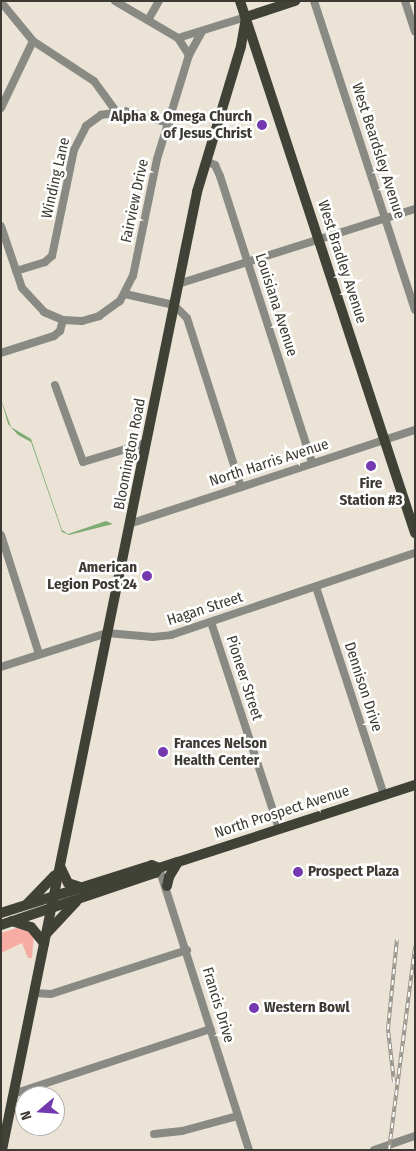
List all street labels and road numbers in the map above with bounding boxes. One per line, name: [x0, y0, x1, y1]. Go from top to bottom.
street label: West Beardsley Avenue: [348, 81, 408, 221]
street label: Winding Lane: [38, 136, 74, 220]
street label: Fairview Drive: [117, 158, 153, 244]
street label: West Bradley Avenue: [314, 198, 370, 326]
street label: Louisiana Avenue: [251, 251, 301, 359]
street label: Bloomington Road: [110, 397, 150, 511]
street label: North Harris Avenue: [207, 435, 331, 491]
street label: Hagan Street: [165, 588, 245, 630]
street label: Pioneer Street: [222, 633, 266, 723]
street label: Dennison Drive: [340, 640, 386, 734]
street label: North Prospect Avenue: [212, 782, 352, 842]
street label: Francis Drive: [198, 965, 238, 1045]

